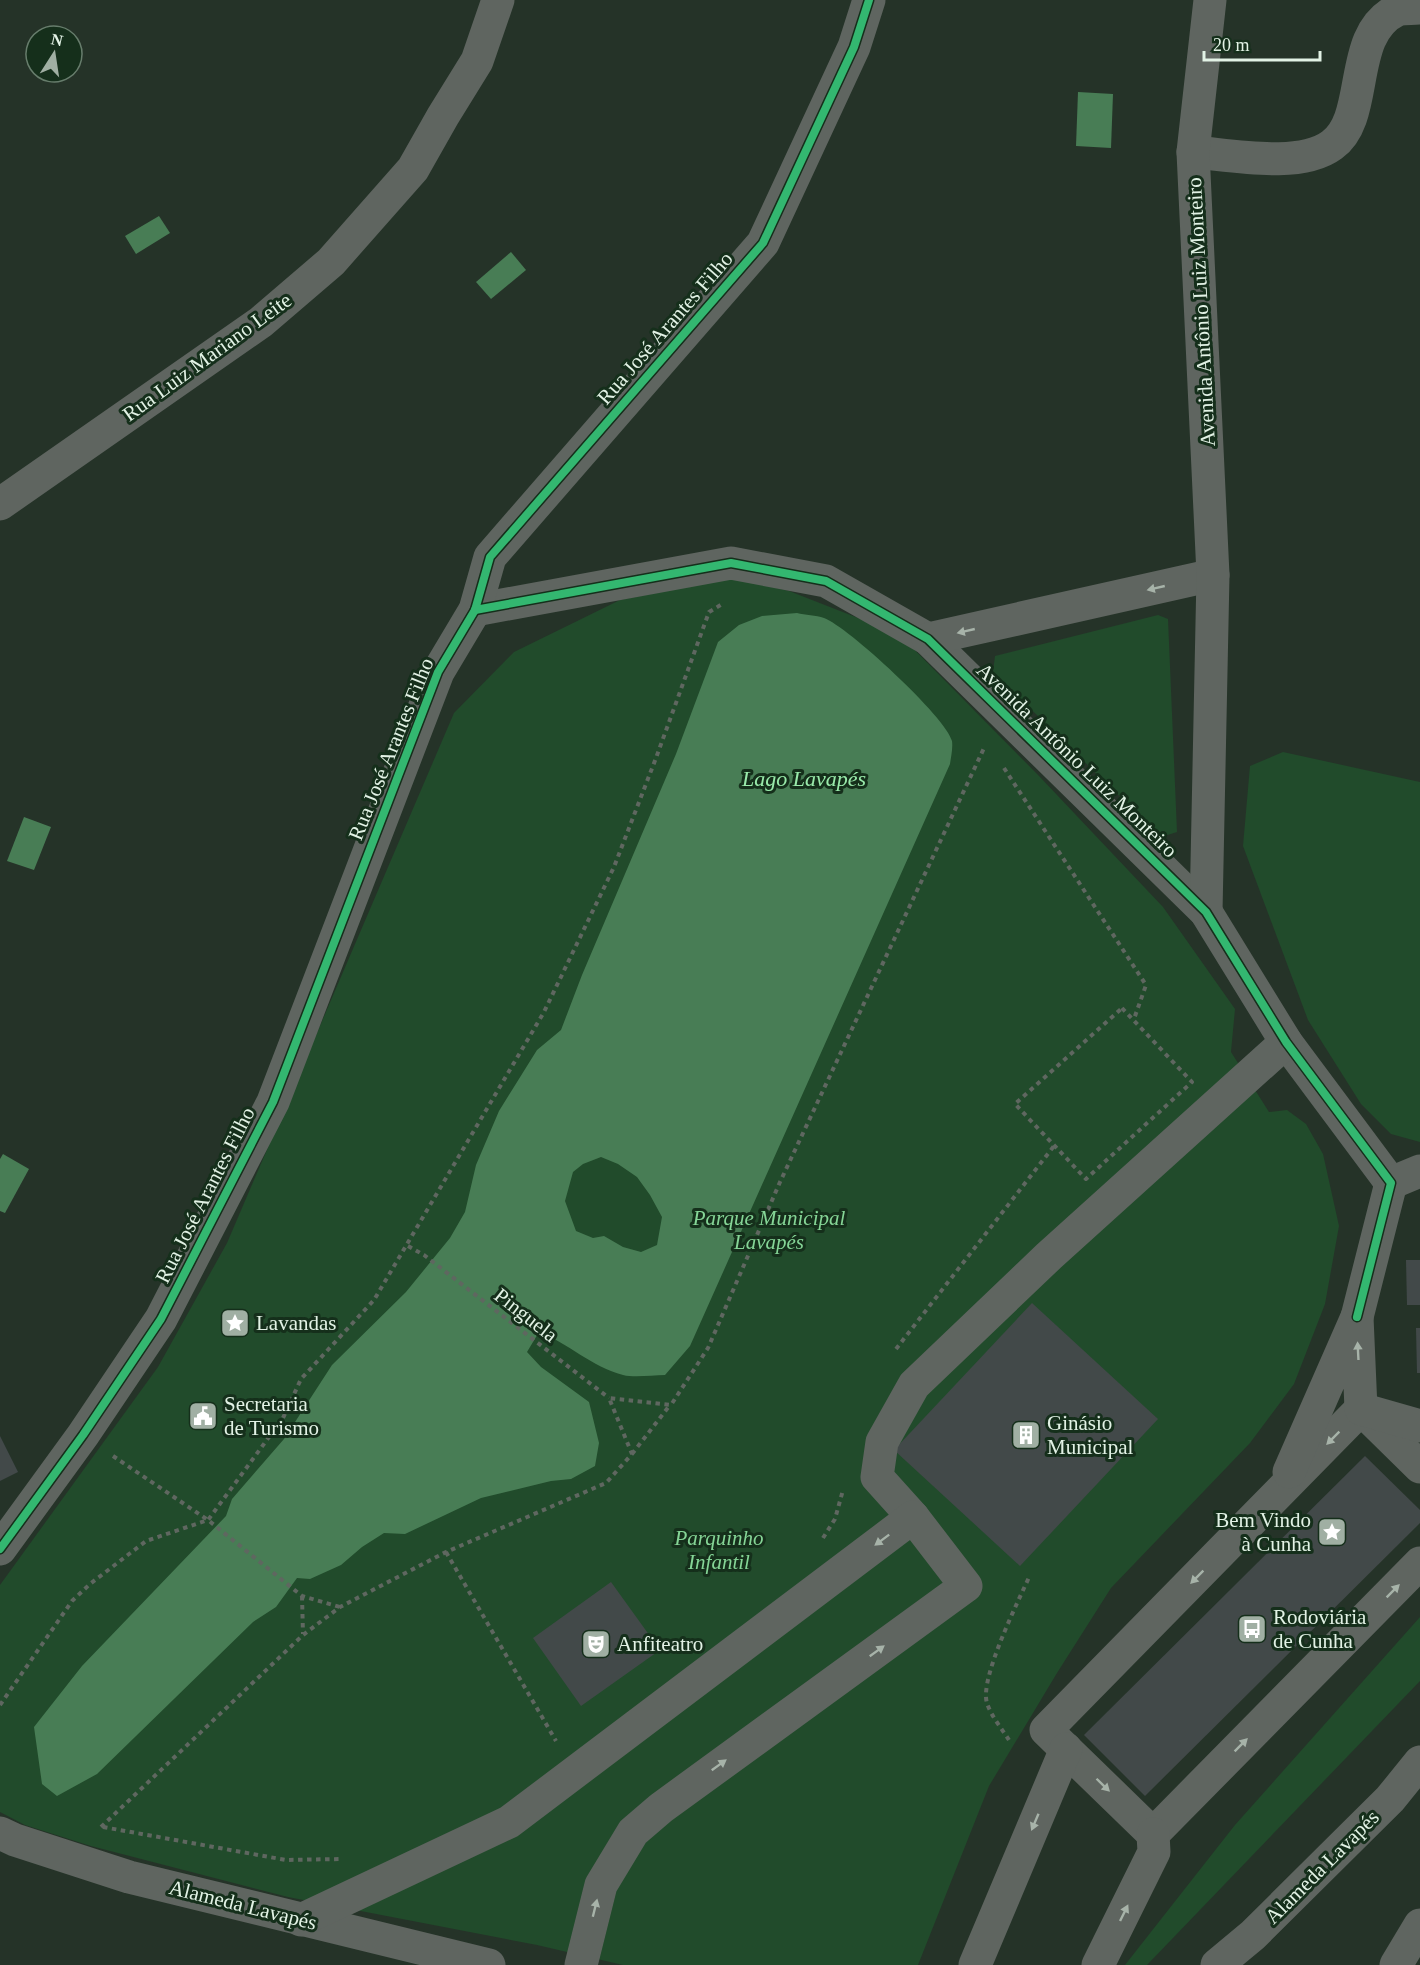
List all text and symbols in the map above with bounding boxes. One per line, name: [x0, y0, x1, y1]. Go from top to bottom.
north arrow: [24, 24, 84, 84]
scale bar: [1204, 24, 1320, 62]
text: N: [50, 30, 65, 49]
text: 20 m: [1213, 35, 1250, 55]
street label: Avenida Antônio Luiz Monteiro: [1182, 177, 1220, 447]
street label: Rua José Arantes Filho: [592, 247, 738, 409]
street label: Rua Luiz Mariano Leite: [118, 288, 296, 426]
one-way arrow: [1147, 583, 1165, 593]
one-way arrow: [956, 626, 975, 636]
street label: Rua José Arantes Filho: [343, 654, 439, 844]
street label: Avenida Antônio Luiz Monteiro: [972, 658, 1182, 862]
water label: Lago Lavapés: [741, 766, 866, 791]
street label: Rua José Arantes Filho: [150, 1103, 260, 1287]
park label: Parque Municipal Lavapés: [692, 1206, 845, 1254]
street label: Pinguela: [490, 1283, 563, 1347]
place icon: Lavandas: [219, 1307, 251, 1339]
place label: Lavandas: [256, 1311, 336, 1335]
one-way arrow: [1354, 1342, 1363, 1361]
place label: Secretaria de Turismo: [224, 1392, 319, 1440]
public building icon: Secretaria de Turismo: [187, 1400, 219, 1432]
place label: Ginásio Municipal: [1047, 1411, 1133, 1459]
building icon: Ginásio Municipal: [1010, 1419, 1042, 1451]
one-way arrow: [1327, 1430, 1341, 1444]
place label: Bem Vindo à Cunha: [1215, 1508, 1312, 1556]
place icon: Bem Vindo à Cunha: [1316, 1516, 1348, 1548]
park label: Parquinho Infantil: [673, 1526, 764, 1574]
one-way arrow: [874, 1534, 889, 1546]
one-way arrow: [1190, 1569, 1204, 1583]
one-way arrow: [1385, 1584, 1399, 1598]
place label: Rodoviária de Cunha: [1273, 1605, 1367, 1653]
bus stop icon: Rodoviária de Cunha: [1236, 1613, 1268, 1645]
theatre icon: Anfiteatro: [580, 1628, 612, 1660]
place label: Anfiteatro: [617, 1632, 703, 1656]
one-way arrow: [869, 1645, 885, 1657]
one-way arrow: [1234, 1738, 1248, 1752]
one-way arrow: [712, 1760, 727, 1772]
one-way arrow: [1096, 1778, 1110, 1792]
street label: Alameda Lavapés: [1260, 1805, 1384, 1929]
one-way arrow: [1030, 1814, 1040, 1832]
street label: Alameda Lavapés: [167, 1875, 319, 1935]
one-way arrow: [591, 1899, 601, 1917]
one-way arrow: [1120, 1904, 1129, 1921]

